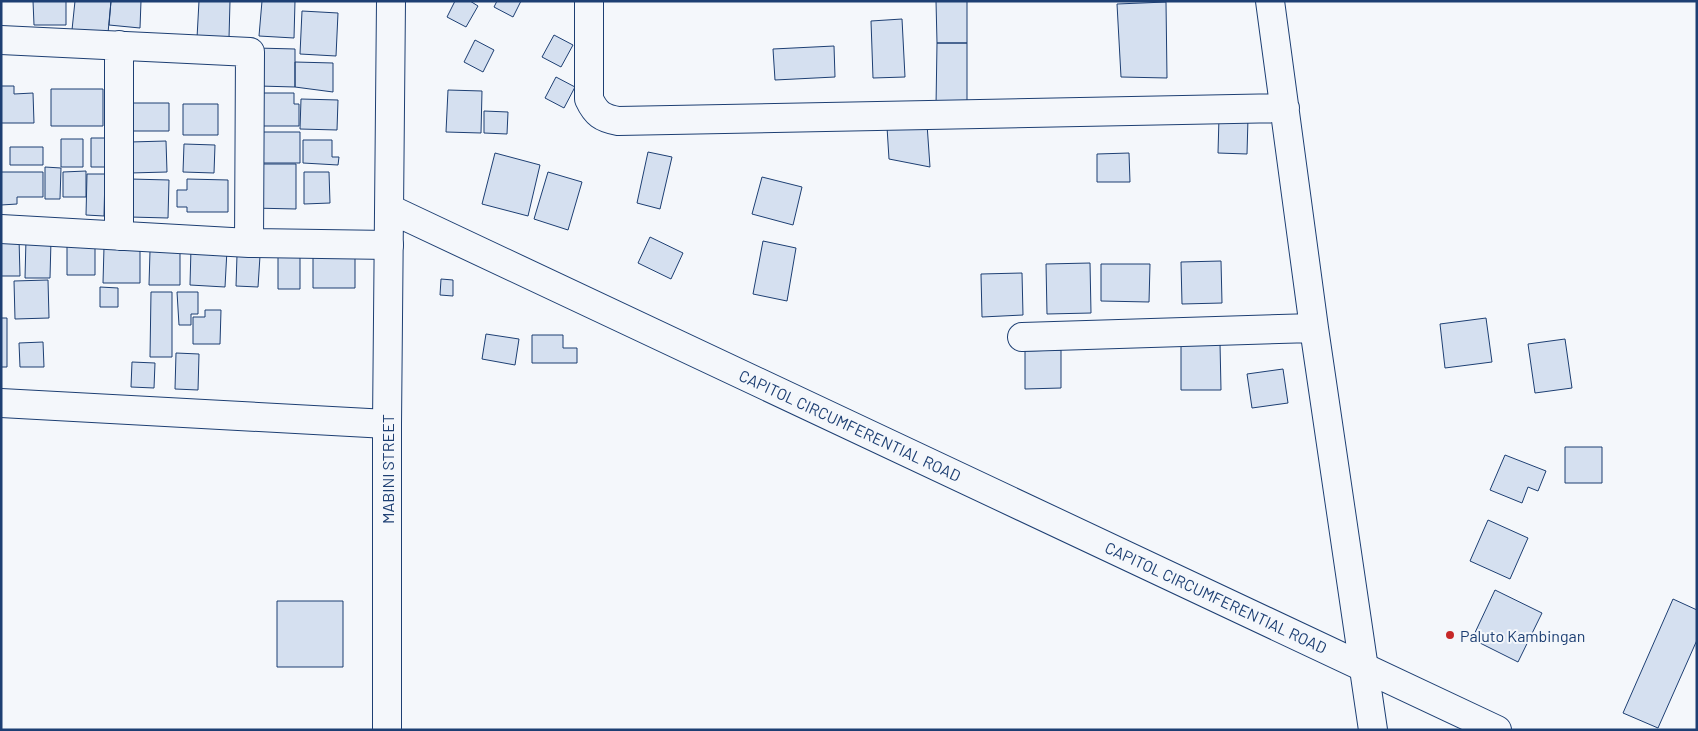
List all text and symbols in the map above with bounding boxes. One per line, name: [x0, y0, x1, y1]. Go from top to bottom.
street label: CAPITOL CIRCUMFERENTIAL ROAD: [736, 365, 964, 485]
street label: MABINI STREET: [378, 414, 397, 524]
street label: CAPITOL CIRCUMFERENTIAL ROAD: [1102, 537, 1330, 657]
place label: Paluto Kambingan: [1460, 626, 1585, 645]
marker: Paluto Kambingan: [1444, 629, 1456, 641]

